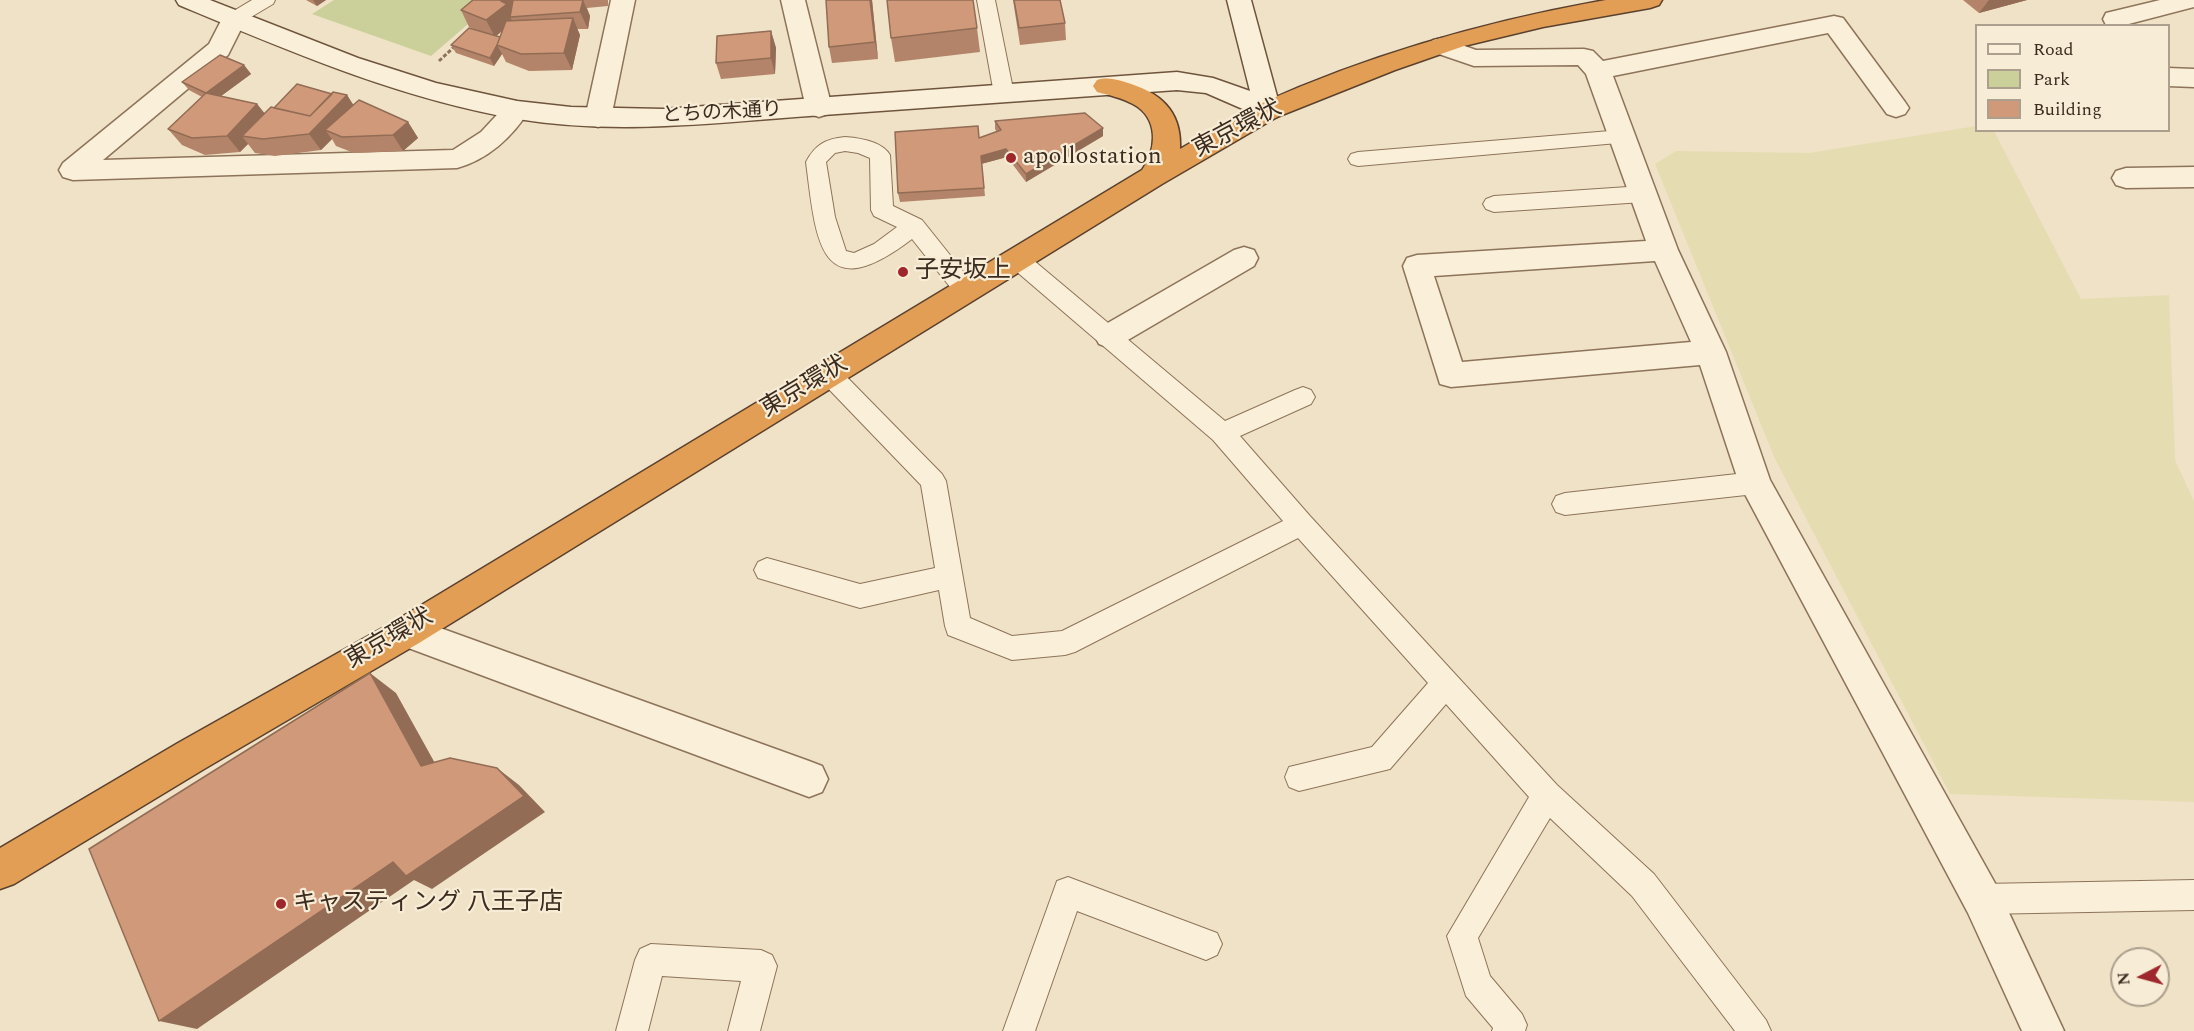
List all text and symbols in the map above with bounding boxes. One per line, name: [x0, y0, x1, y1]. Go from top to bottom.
legend: [1975, 24, 2170, 132]
text: Road: [2033, 36, 2074, 63]
text: Park: [2033, 66, 2070, 93]
street label: 東京環状: [1189, 95, 1287, 165]
text: Building: [2033, 96, 2102, 123]
street label: とちの木通り: [661, 99, 783, 129]
place label: apollostation: [1023, 144, 1162, 172]
marker: apollostation: [1004, 151, 1018, 165]
place label: 子安坂上: [915, 258, 1011, 286]
marker: 子安坂上: [896, 265, 910, 279]
street label: 東京環状: [756, 351, 854, 425]
street label: 東京環状: [341, 604, 439, 676]
place label: キャスティング 八王子店: [293, 890, 563, 918]
marker: キャスティング 八王子店: [274, 897, 288, 911]
north arrow: [2110, 947, 2170, 1007]
text: N: [2111, 971, 2137, 986]

